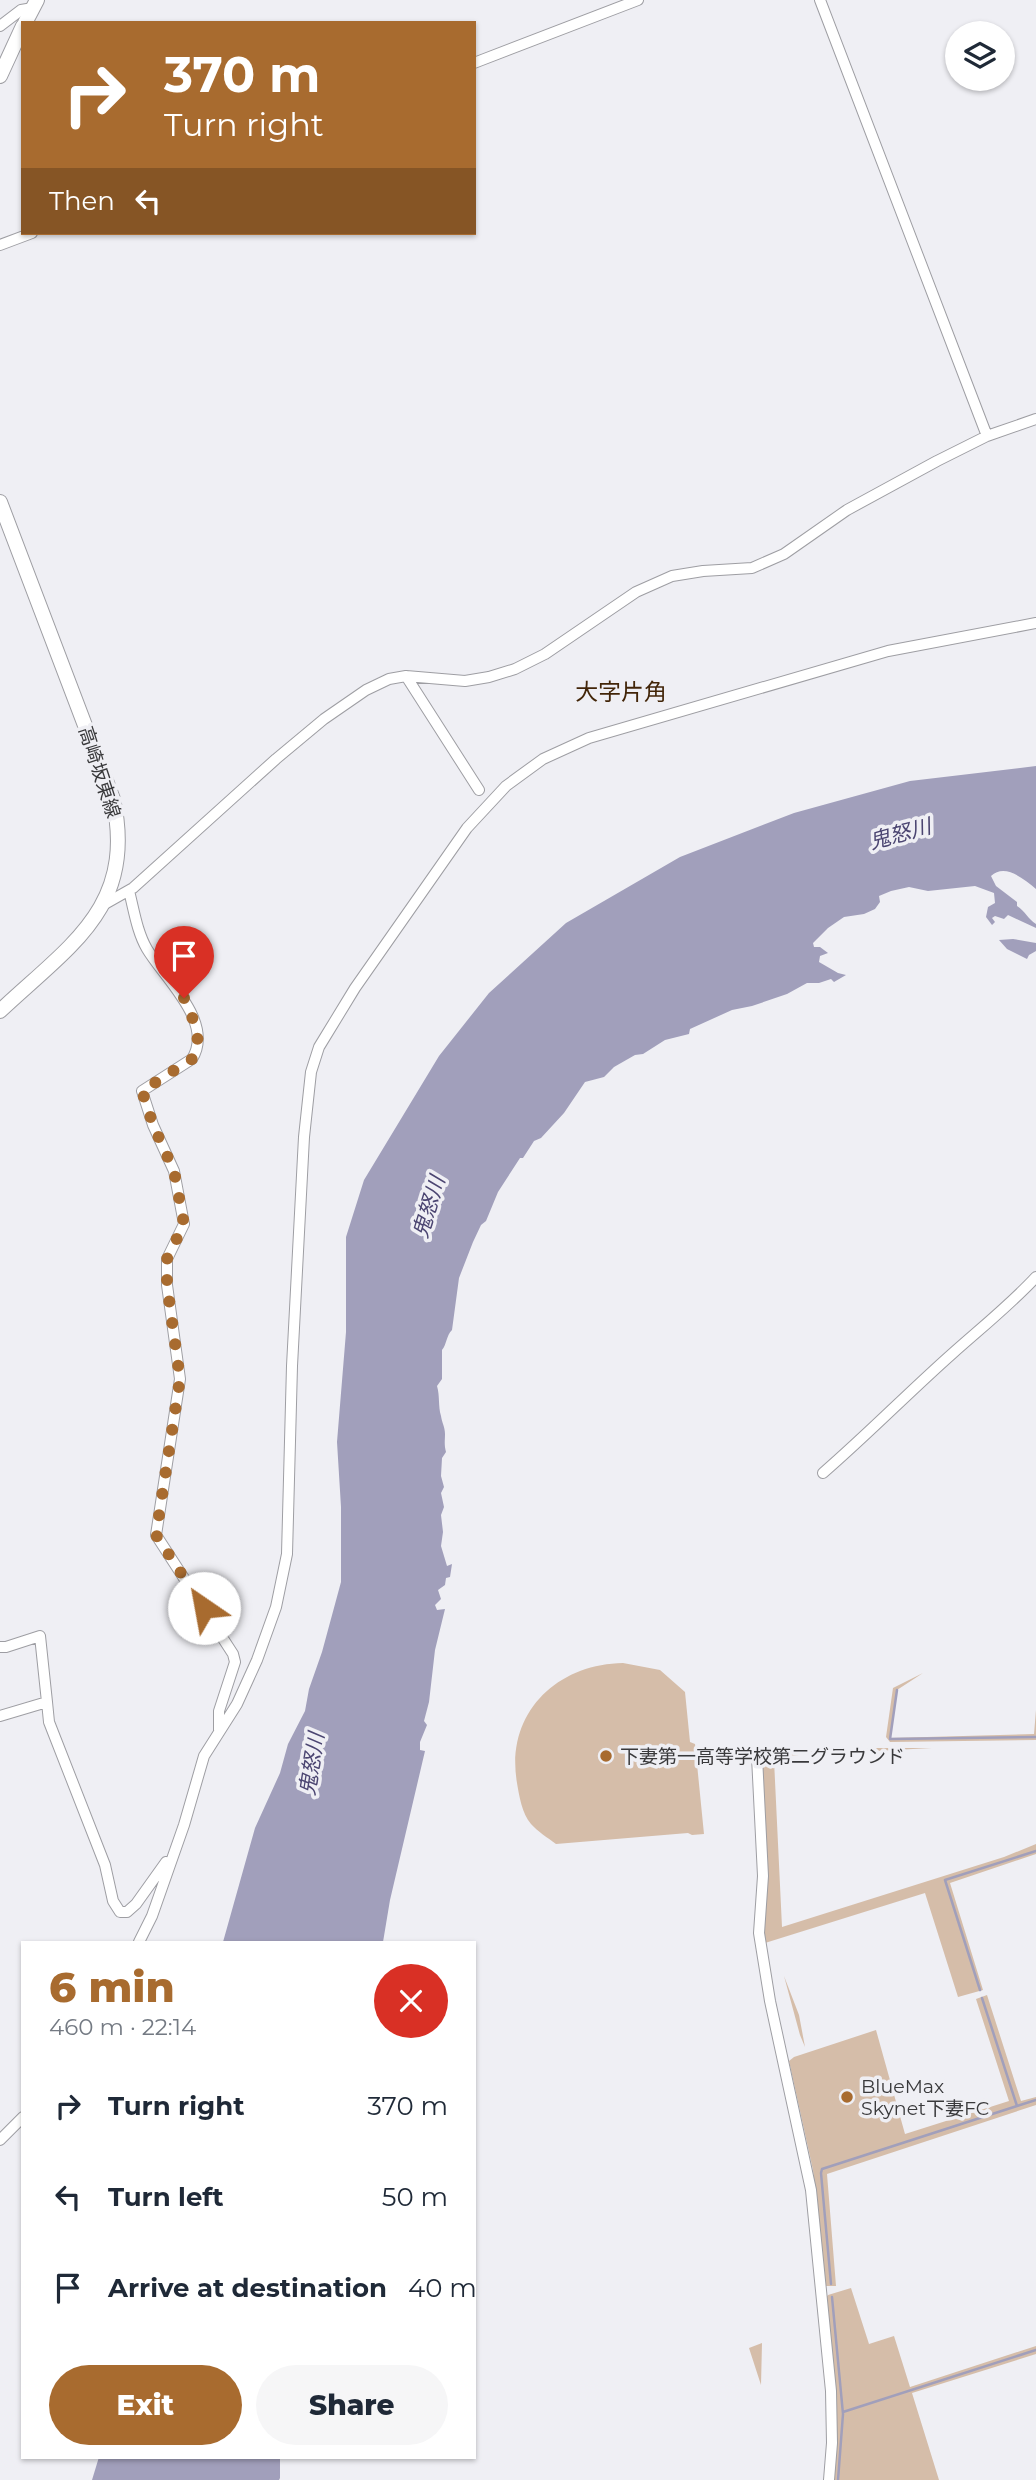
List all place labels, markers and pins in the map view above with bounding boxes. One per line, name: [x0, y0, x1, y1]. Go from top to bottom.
pin: [154, 926, 214, 998]
place label: 下妻第一高等学校第二グラウンド: [620, 1745, 905, 1768]
marker: 下妻第一高等学校第二グラウンド: [598, 1748, 614, 1764]
place label: BlueMax Skynet下妻FC: [861, 2075, 989, 2120]
marker: BlueMax Skynet下妻FC: [839, 2089, 855, 2105]

